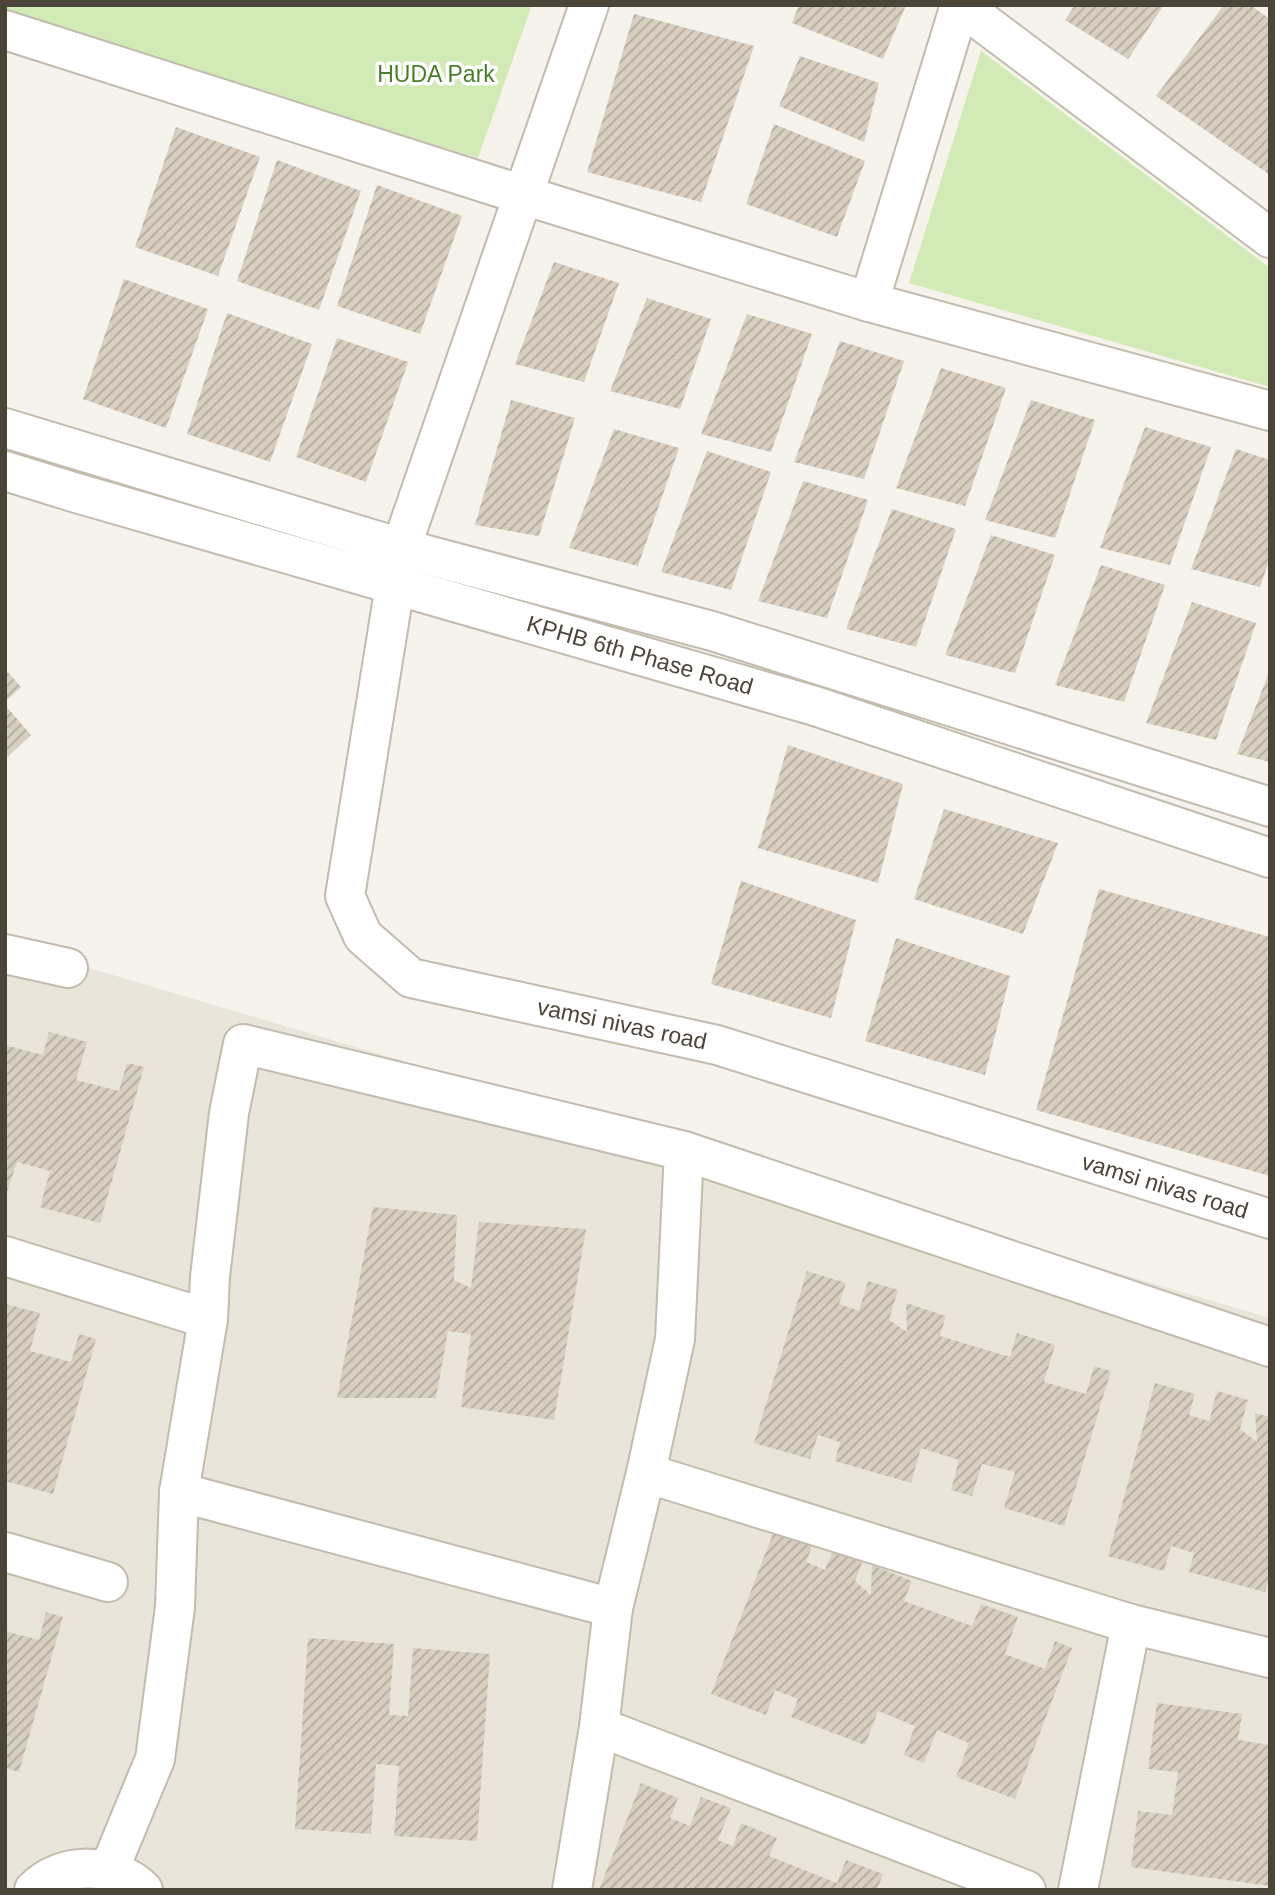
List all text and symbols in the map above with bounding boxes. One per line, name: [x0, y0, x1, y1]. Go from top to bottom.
park label: HUDA Park: [377, 61, 495, 87]
street label: KPHB 6th Phase Road: [524, 610, 756, 700]
street label: vamsi nivas road: [535, 993, 709, 1055]
street label: vamsi nivas road: [1079, 1148, 1251, 1224]

